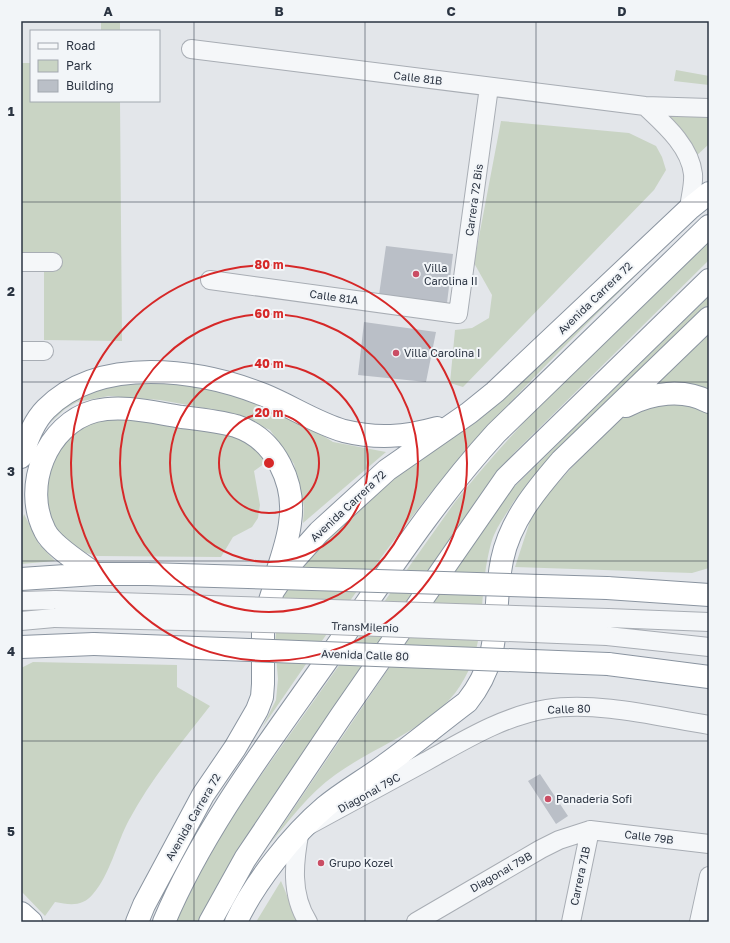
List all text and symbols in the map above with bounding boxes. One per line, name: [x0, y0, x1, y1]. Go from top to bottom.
text: A: [103, 3, 113, 19]
text: B: [274, 3, 284, 19]
text: C: [446, 3, 456, 19]
text: D: [617, 3, 627, 19]
legend: [30, 30, 160, 102]
text: Road: [66, 38, 95, 53]
text: Park: [66, 58, 92, 73]
street label: Calle 81B: [393, 68, 443, 87]
text: Building: [66, 78, 114, 93]
text: 1: [8, 103, 15, 119]
street label: Carrera 72 Bis: [462, 163, 485, 237]
text: 80 m: [255, 257, 283, 272]
street label: Avenida Carrera 72: [555, 259, 635, 336]
place label: Villa Carolina II: [424, 261, 478, 287]
marker: Villa Carolina II: [411, 269, 421, 279]
text: 2: [7, 283, 15, 299]
street label: Calle 81A: [309, 287, 360, 306]
text: 60 m: [255, 306, 283, 321]
place label: Villa Carolina I: [404, 346, 480, 359]
marker: Villa Carolina I: [391, 348, 401, 358]
text: 40 m: [255, 356, 283, 371]
text: 20 m: [255, 405, 283, 420]
centre of rings: [262, 456, 276, 470]
text: 3: [7, 463, 15, 479]
street label: Avenida Carrera 72: [307, 467, 388, 544]
street label: TransMilenio: [331, 619, 399, 634]
text: 4: [7, 643, 15, 659]
street label: Avenida Calle 80: [321, 646, 409, 663]
street label: Calle 80: [547, 701, 591, 716]
street label: Diagonal 79C: [335, 770, 402, 815]
street label: Avenida Carrera 72: [162, 771, 223, 863]
place label: Panaderia Sofi: [556, 792, 632, 805]
marker: Panaderia Sofi: [543, 794, 553, 804]
text: 5: [7, 823, 15, 839]
street label: Calle 79B: [624, 827, 674, 846]
street label: Carrera 71B: [567, 845, 592, 907]
street label: Diagonal 79B: [467, 849, 534, 895]
place label: Grupo Kozel: [329, 856, 394, 869]
marker: Grupo Kozel: [316, 858, 326, 868]

